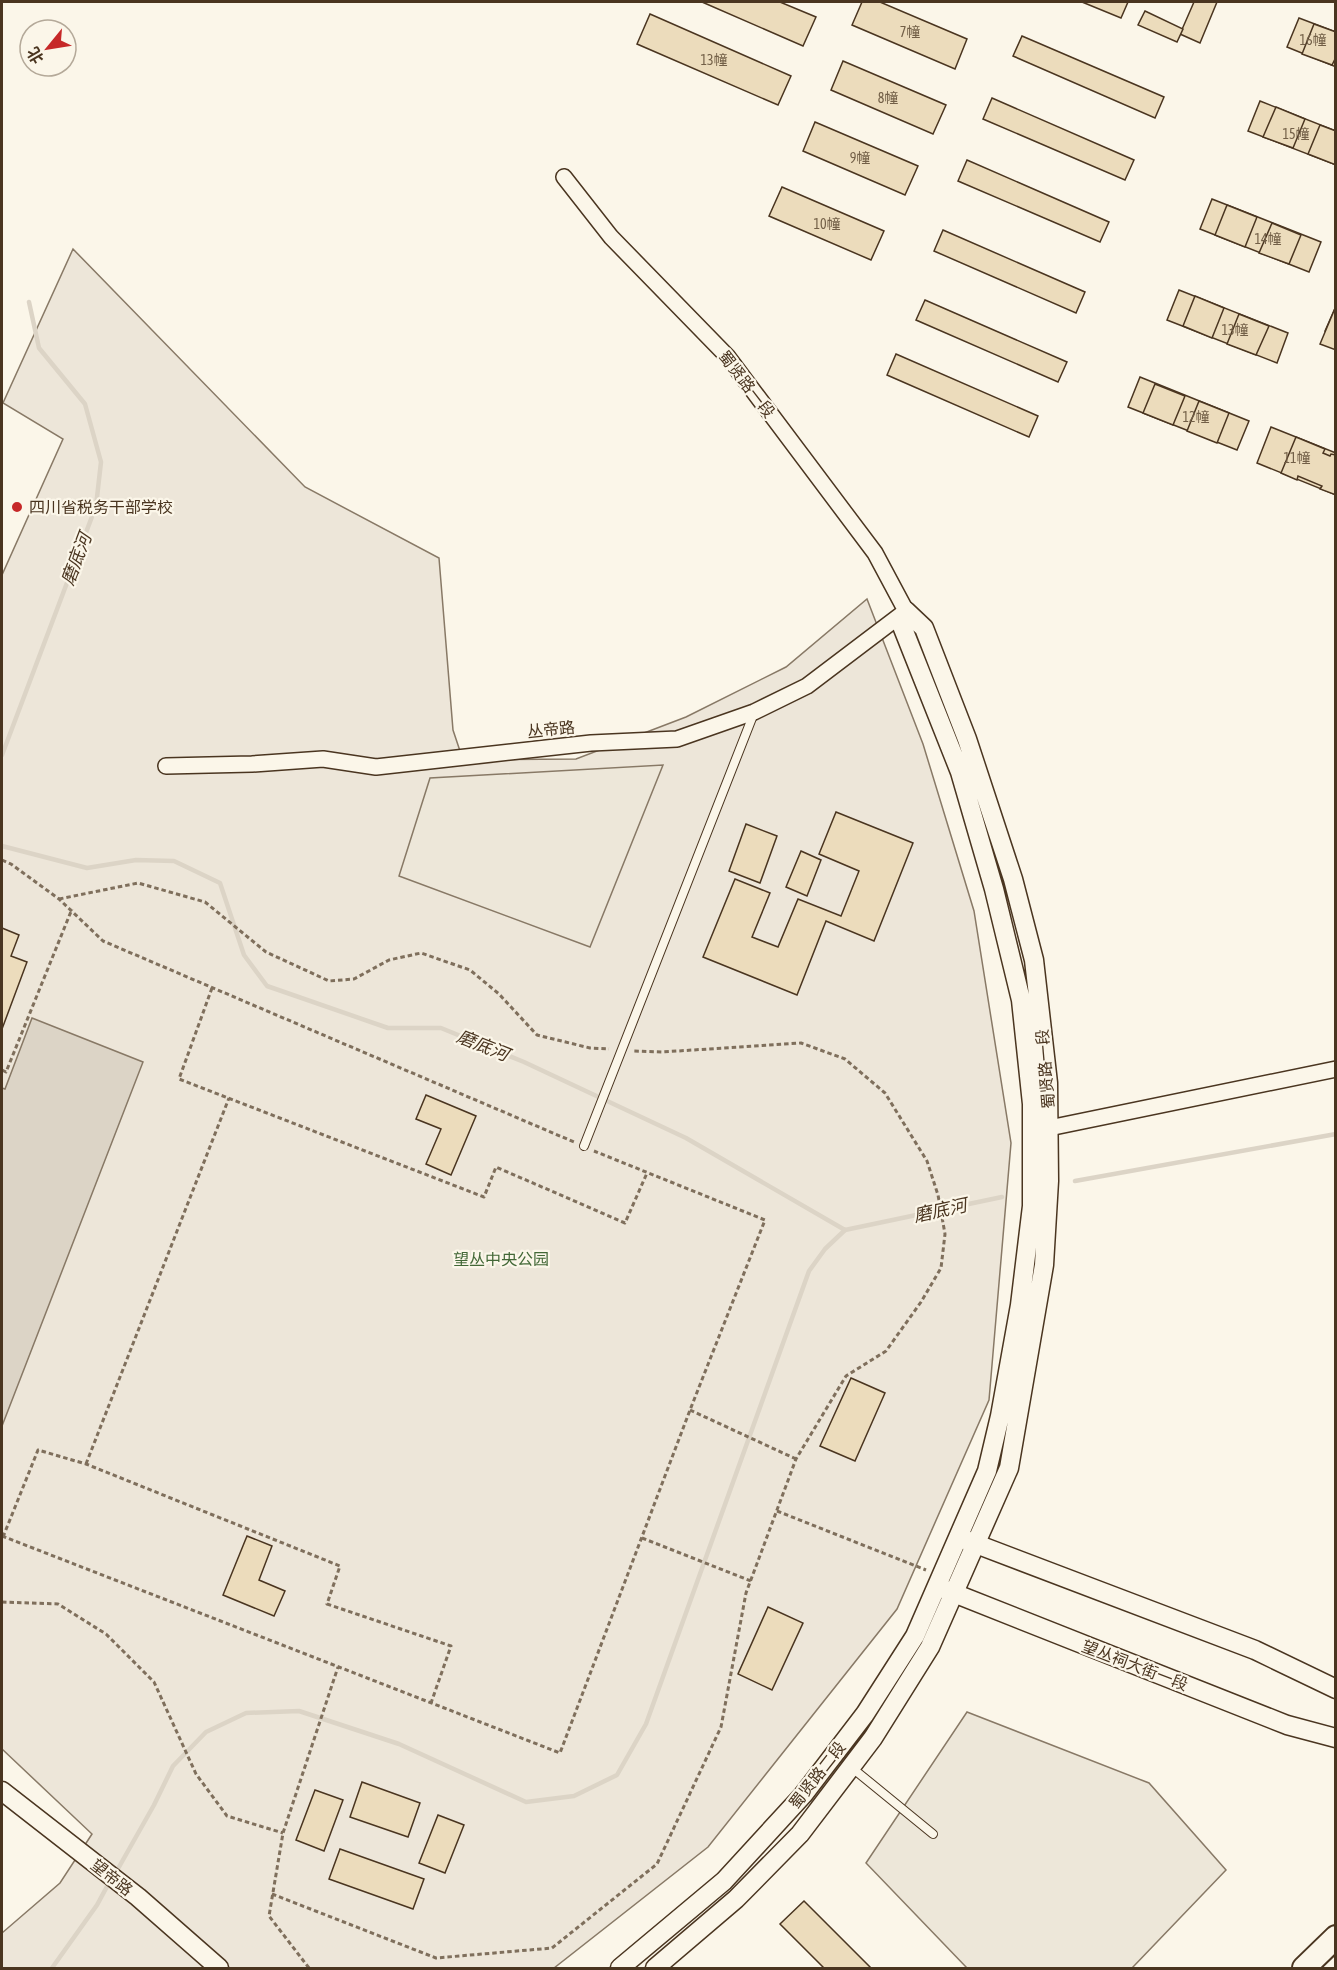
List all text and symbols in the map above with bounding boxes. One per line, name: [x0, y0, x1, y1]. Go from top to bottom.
north arrow: [18, 18, 78, 78]
house number: 7幢: [900, 24, 920, 40]
house number: 16幢: [1299, 32, 1327, 48]
text: 北: [23, 44, 47, 67]
house number: 13幢: [700, 52, 728, 68]
house number: 8幢: [878, 90, 898, 106]
house number: 15幢: [1282, 126, 1310, 142]
house number: 9幢: [850, 150, 870, 166]
house number: 10幢: [813, 216, 841, 232]
house number: 14幢: [1254, 231, 1282, 247]
house number: 13幢: [1221, 322, 1249, 338]
street label: 蜀贤路一段: [715, 347, 779, 421]
house number: 12幢: [1182, 409, 1210, 425]
house number: 11幢: [1283, 450, 1311, 466]
place label: 四川省税务干部学校: [29, 498, 173, 516]
marker: 四川省税务干部学校: [10, 500, 24, 514]
water label: 磨底河: [57, 527, 97, 588]
street label: 丛帝路: [526, 718, 576, 740]
water label: 磨底河: [454, 1025, 515, 1066]
street label: 蜀贤路一段: [1033, 1028, 1057, 1110]
water label: 磨底河: [911, 1193, 972, 1226]
park label: 望丛中央公园: [453, 1250, 549, 1268]
street label: 望丛祠大街一段: [1079, 1637, 1191, 1693]
street label: 蜀贤路二段: [785, 1738, 849, 1812]
street label: 望帝路: [88, 1855, 136, 1899]

